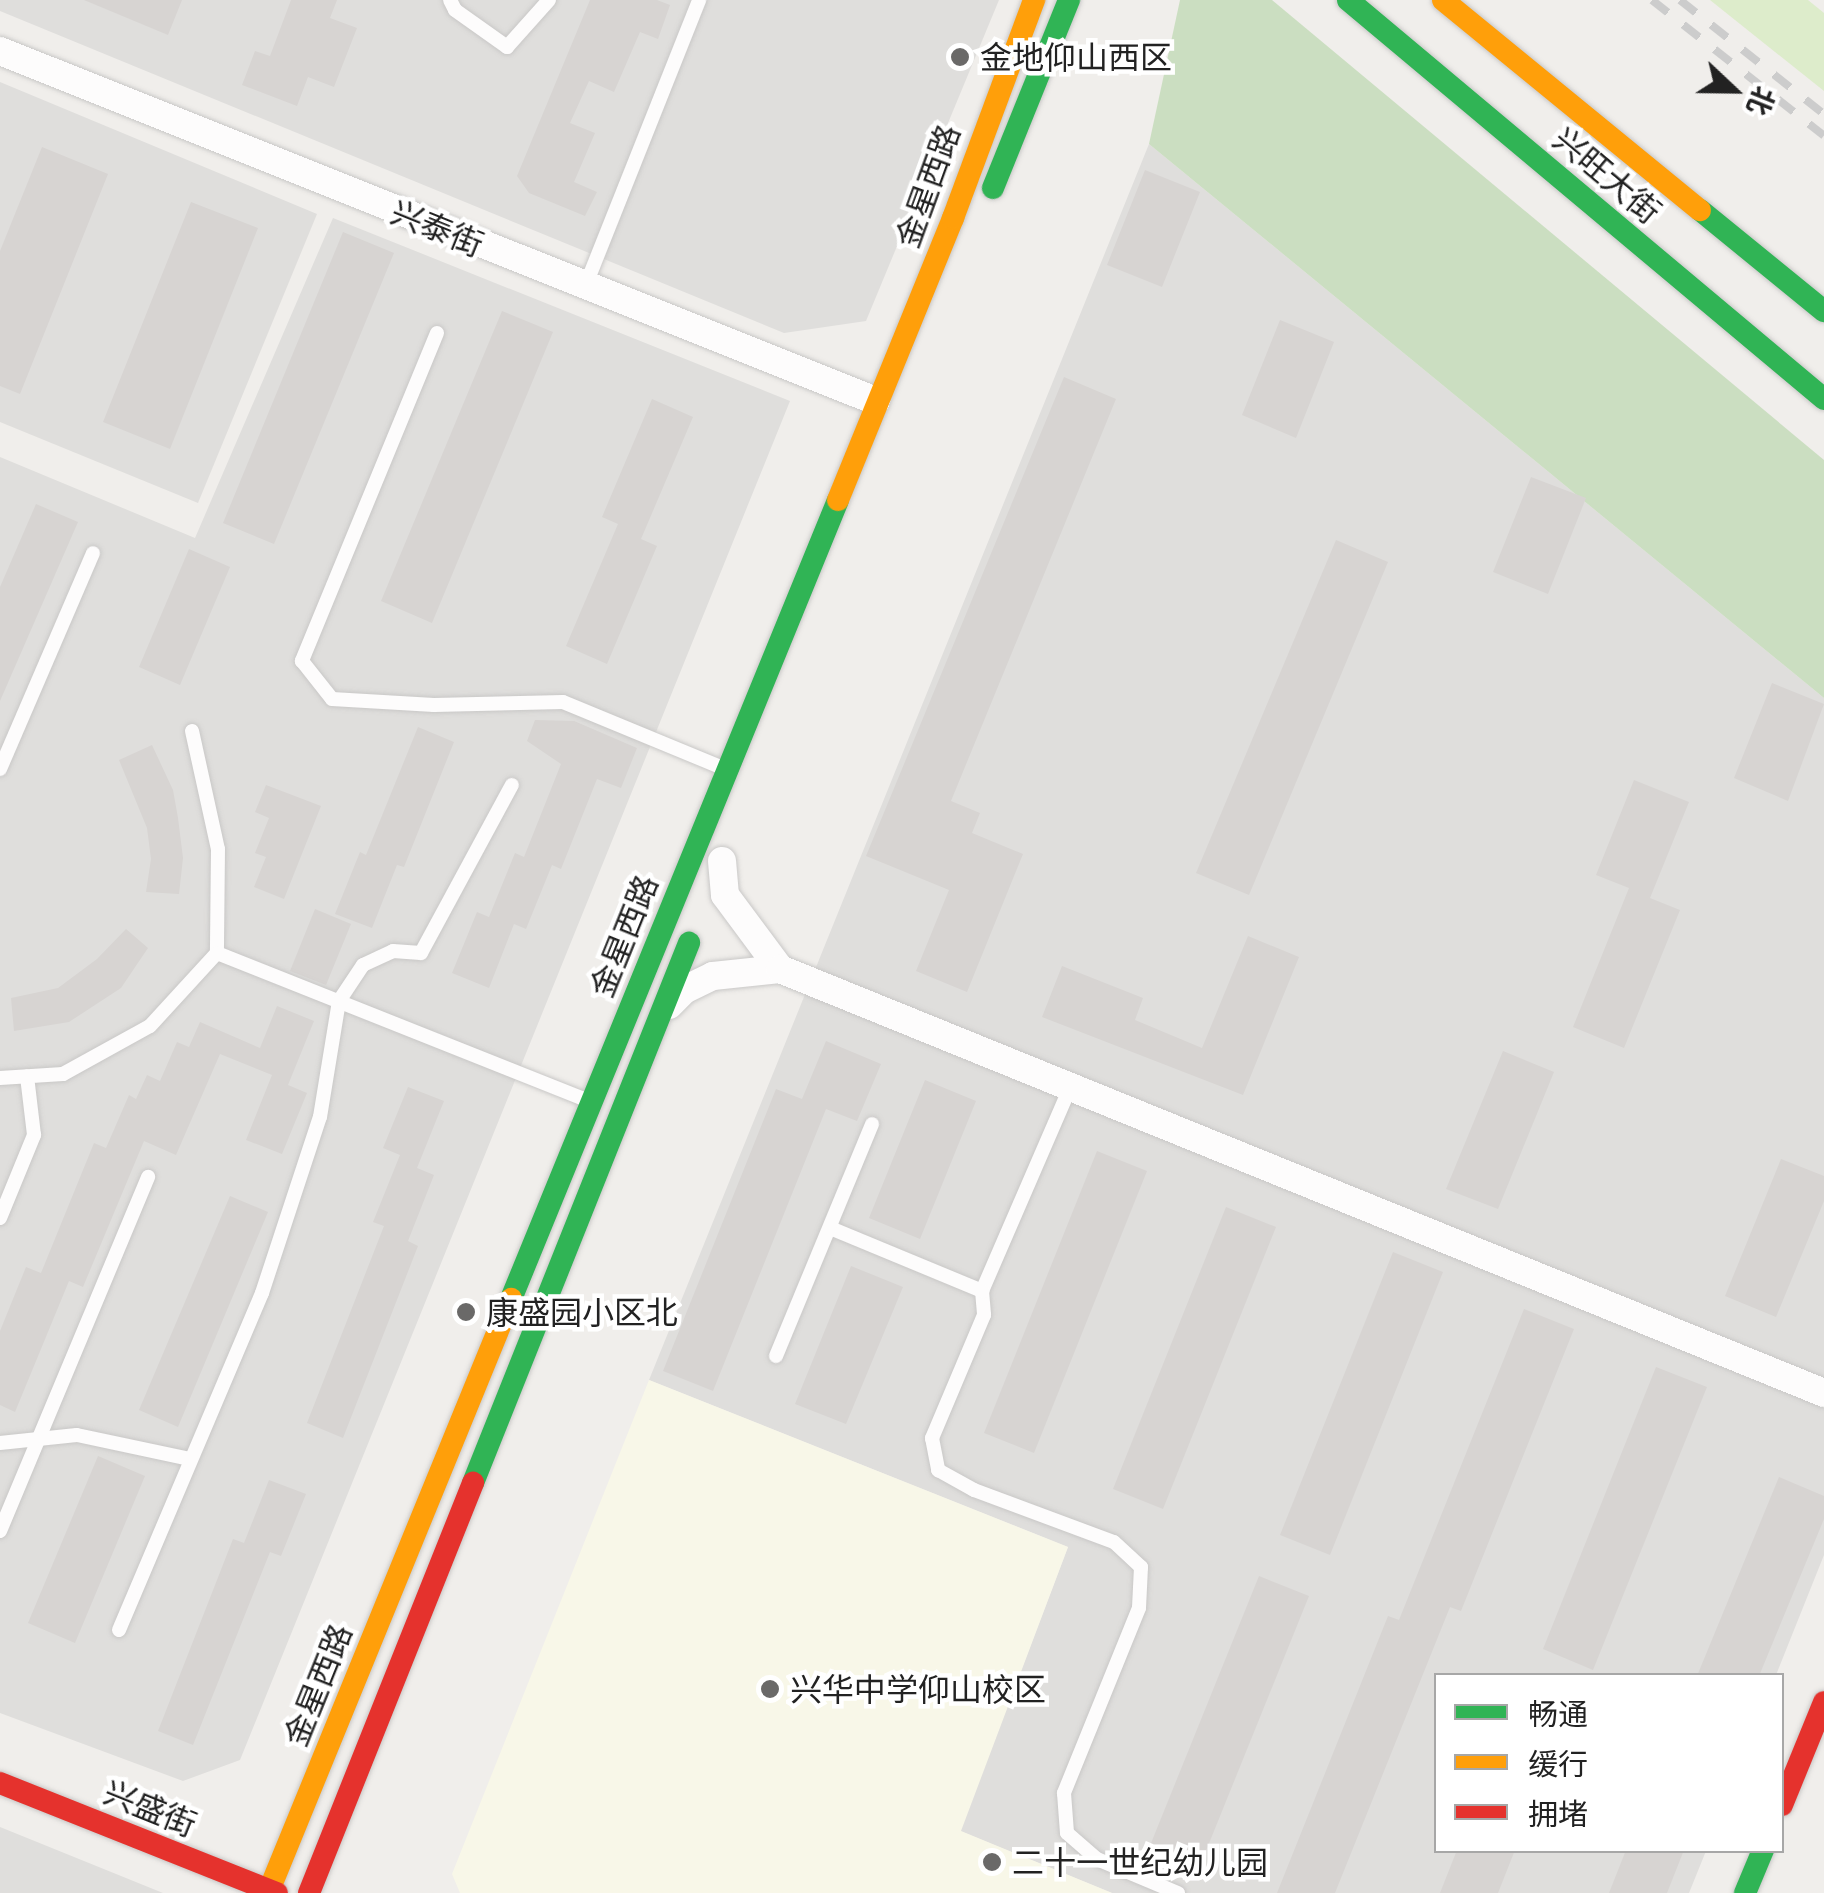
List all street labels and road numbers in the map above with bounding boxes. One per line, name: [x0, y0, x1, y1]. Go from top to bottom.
street label: 金星西路: [888, 119, 968, 253]
street label: 兴旺大街: [1546, 119, 1668, 231]
street label: 兴泰街: [385, 192, 489, 264]
street label: 金星西路: [582, 869, 666, 1003]
street label: 金星西路: [276, 1618, 360, 1752]
street label: 兴盛街: [98, 1772, 202, 1844]

